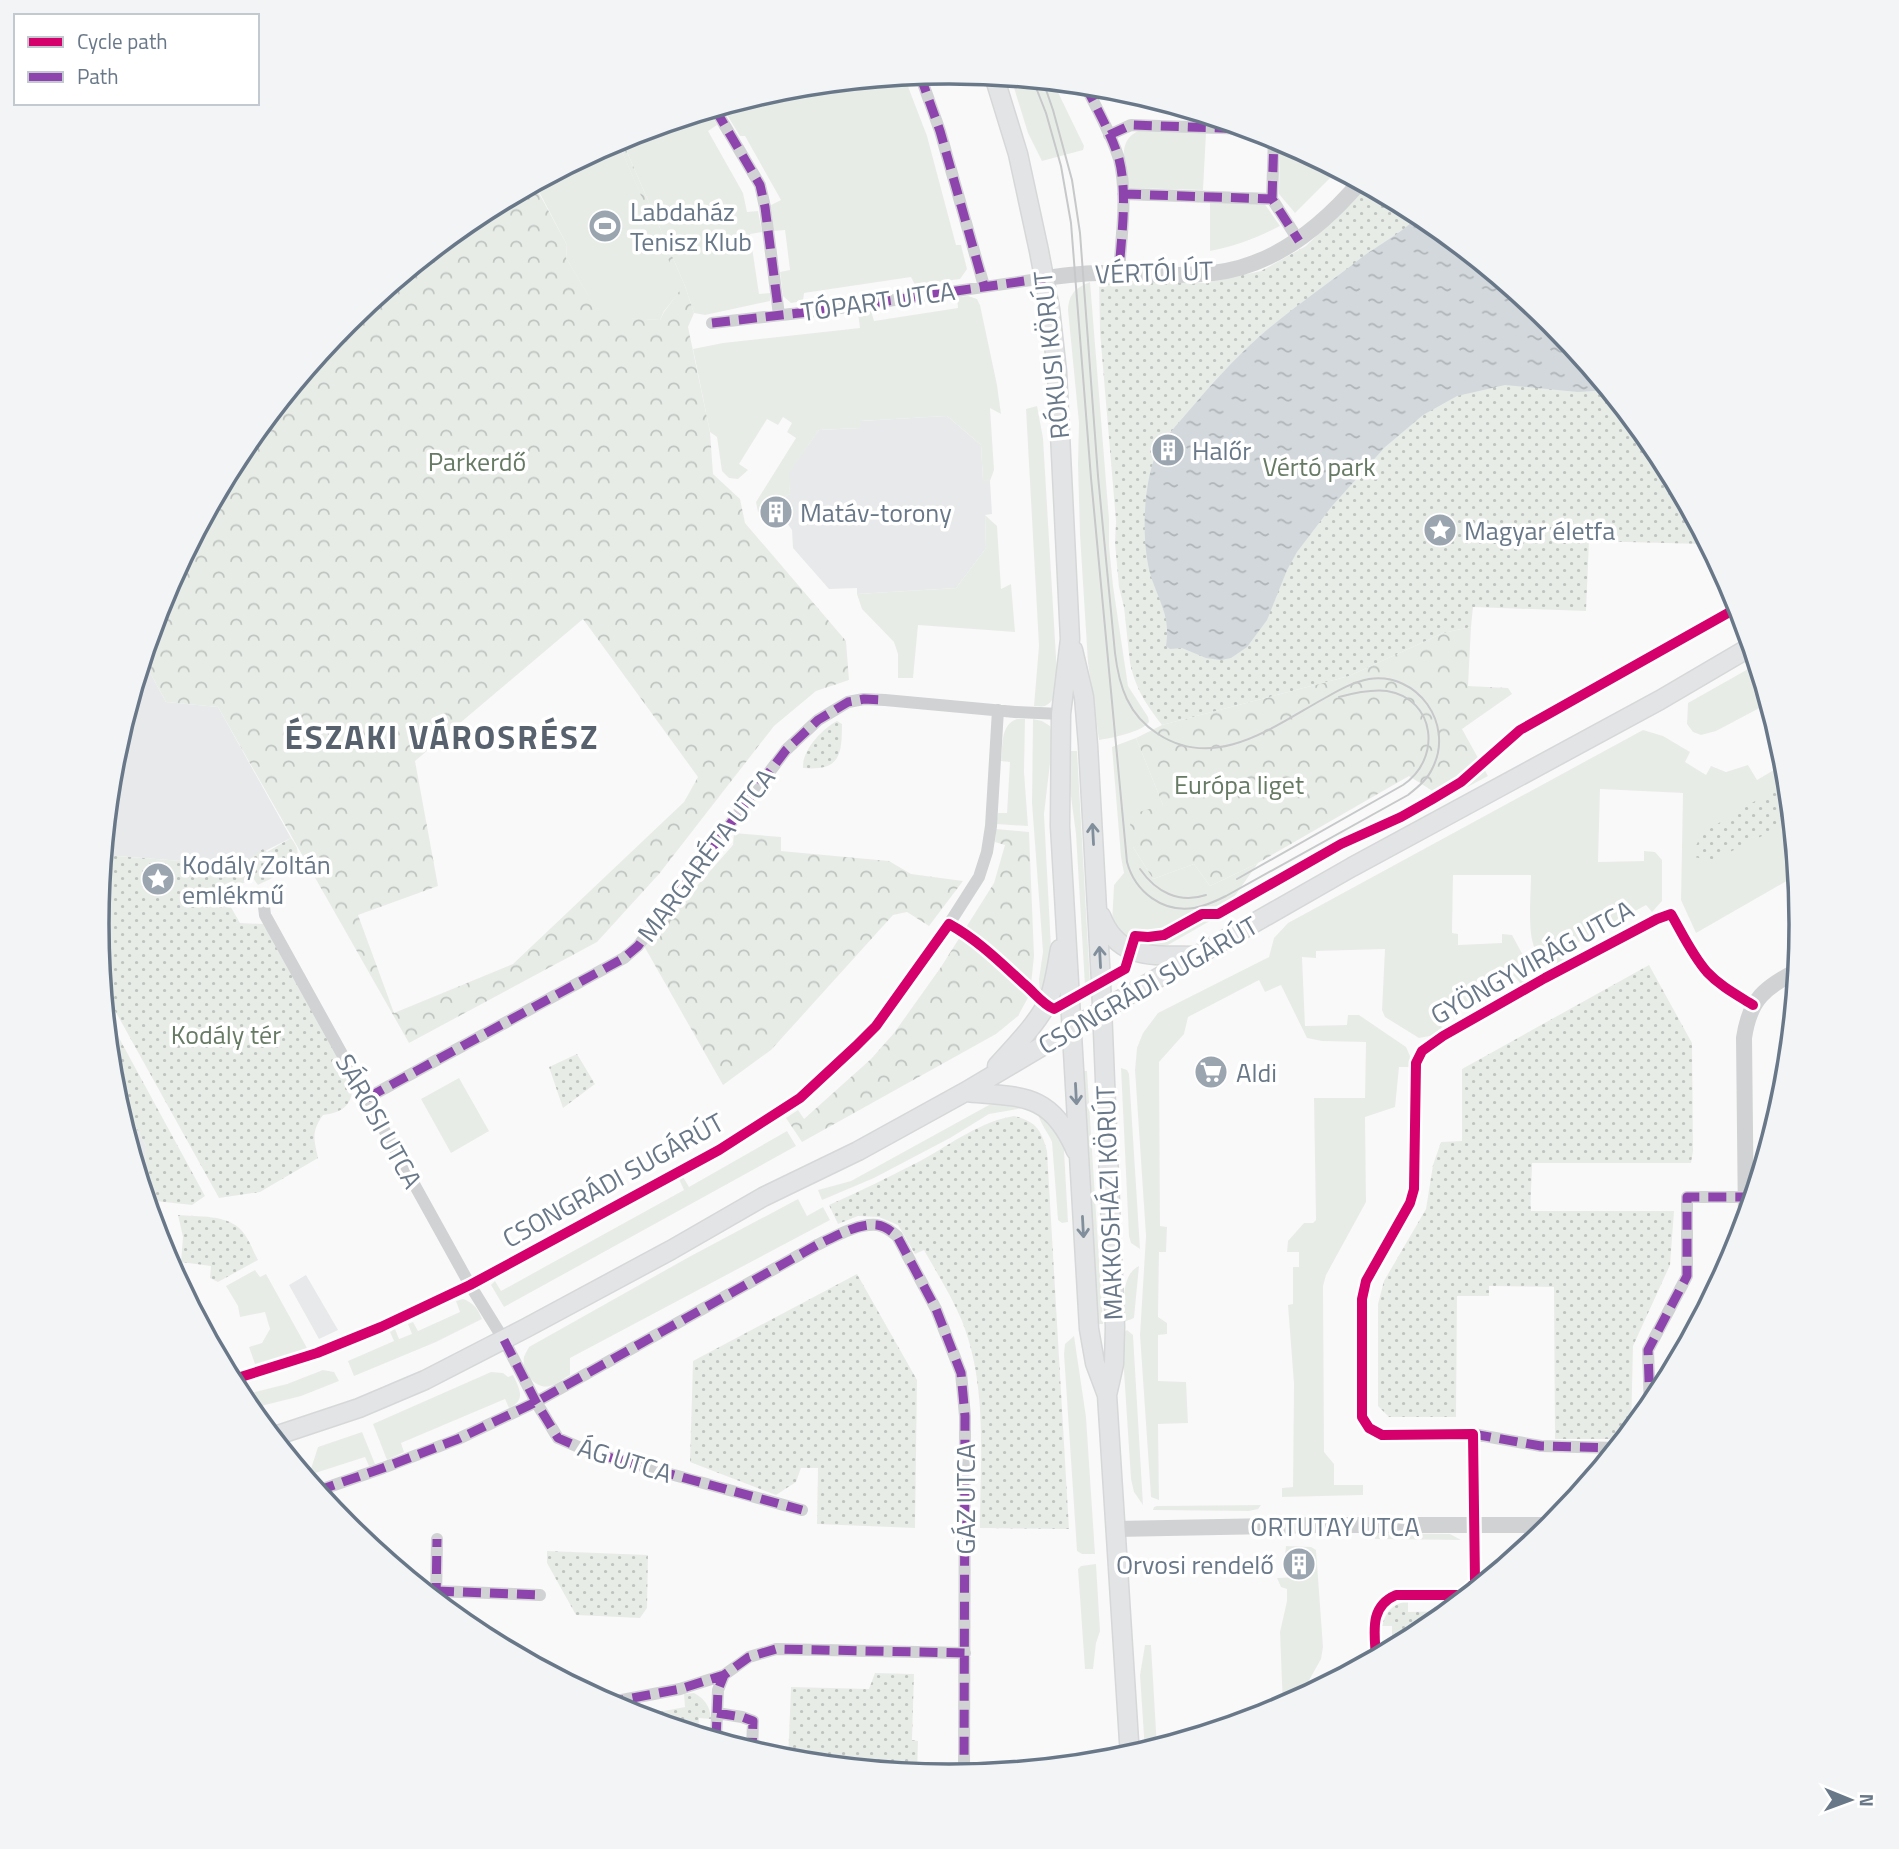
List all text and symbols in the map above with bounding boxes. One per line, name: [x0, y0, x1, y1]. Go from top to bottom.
legend: [14, 14, 259, 105]
text: Cycle path: [77, 25, 168, 57]
text: Path: [77, 60, 119, 92]
place label: Labdaház Tenisz Klub: [630, 192, 752, 261]
sports icon: Labdaház Tenisz Klub: [586, 207, 624, 245]
street label: VÉRTÓI ÚT: [1094, 250, 1214, 294]
street label: RÓKUSI KÖRÚT: [1023, 269, 1079, 441]
street label: TÓPART UTCA: [798, 271, 958, 331]
building icon: Halőr: [1149, 431, 1187, 469]
place label: Halőr: [1192, 431, 1251, 470]
park label: Parkerdő: [428, 442, 526, 481]
park label: Vértó park: [1262, 447, 1376, 486]
building icon: Matáv-torony: [757, 493, 795, 531]
place label: Matáv-torony: [800, 493, 952, 532]
place icon: Magyar életfa: [1421, 511, 1459, 549]
place label: Magyar életfa: [1464, 511, 1615, 550]
district label: ÉSZAKI VÁROSRÉSZ: [285, 712, 599, 762]
street label: MARGARÉTA UTCA: [628, 760, 784, 950]
park label: Európa liget: [1174, 765, 1304, 804]
one-way arrow: [1086, 824, 1099, 846]
place label: Kodály Zoltán emlékmű: [182, 845, 331, 914]
place icon: Kodály Zoltán emlékmű: [139, 860, 177, 898]
street label: GYÖNGYVIRÁG UTCA: [1423, 890, 1641, 1034]
street label: CSONGRÁDI SUGÁRÚT: [1031, 906, 1265, 1064]
one-way arrow: [1093, 945, 1106, 968]
park label: Kodály tér: [171, 1015, 281, 1054]
street label: SÁROSI UTCA: [326, 1047, 432, 1195]
supermarket icon: Aldi: [1192, 1053, 1230, 1091]
place label: Aldi: [1236, 1053, 1277, 1092]
one-way arrow: [1069, 1082, 1082, 1105]
street label: MAKKOSHÁZI KÖRÚT: [1085, 1085, 1133, 1321]
street label: CSONGRÁDI SUGÁRÚT: [495, 1103, 731, 1257]
one-way arrow: [1077, 1216, 1090, 1239]
street label: ÁG UTCA: [573, 1427, 677, 1493]
street label: GÁZ UTCA: [946, 1444, 985, 1554]
street label: ORTUTAY UTCA: [1250, 1507, 1420, 1546]
place label: Orvosi rendelő: [1116, 1545, 1274, 1584]
building icon: Orvosi rendelő: [1280, 1545, 1318, 1583]
north arrow: [1815, 1765, 1885, 1835]
text: N: [1853, 1793, 1882, 1807]

